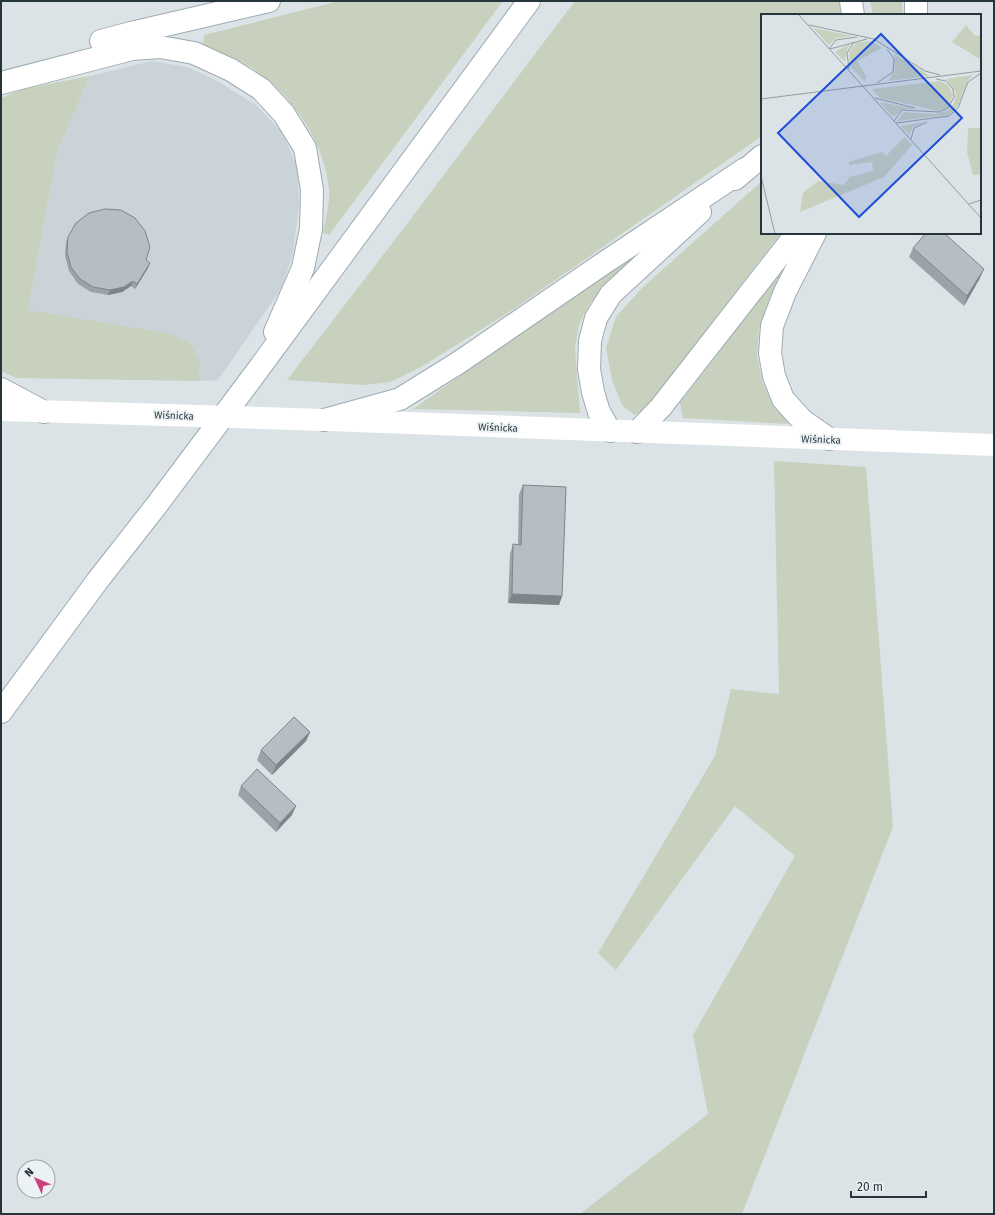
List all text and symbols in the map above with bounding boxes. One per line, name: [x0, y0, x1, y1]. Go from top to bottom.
inset map: [761, 14, 981, 234]
street label: Wiśnicka: [154, 409, 194, 423]
street label: Wiśnicka: [478, 421, 518, 435]
street label: Wiśnicka: [801, 433, 841, 447]
north arrow: [16, 1159, 56, 1199]
text: N: [22, 1165, 36, 1180]
scale bar: [851, 1173, 926, 1199]
text: 20 m: [857, 1180, 883, 1194]

